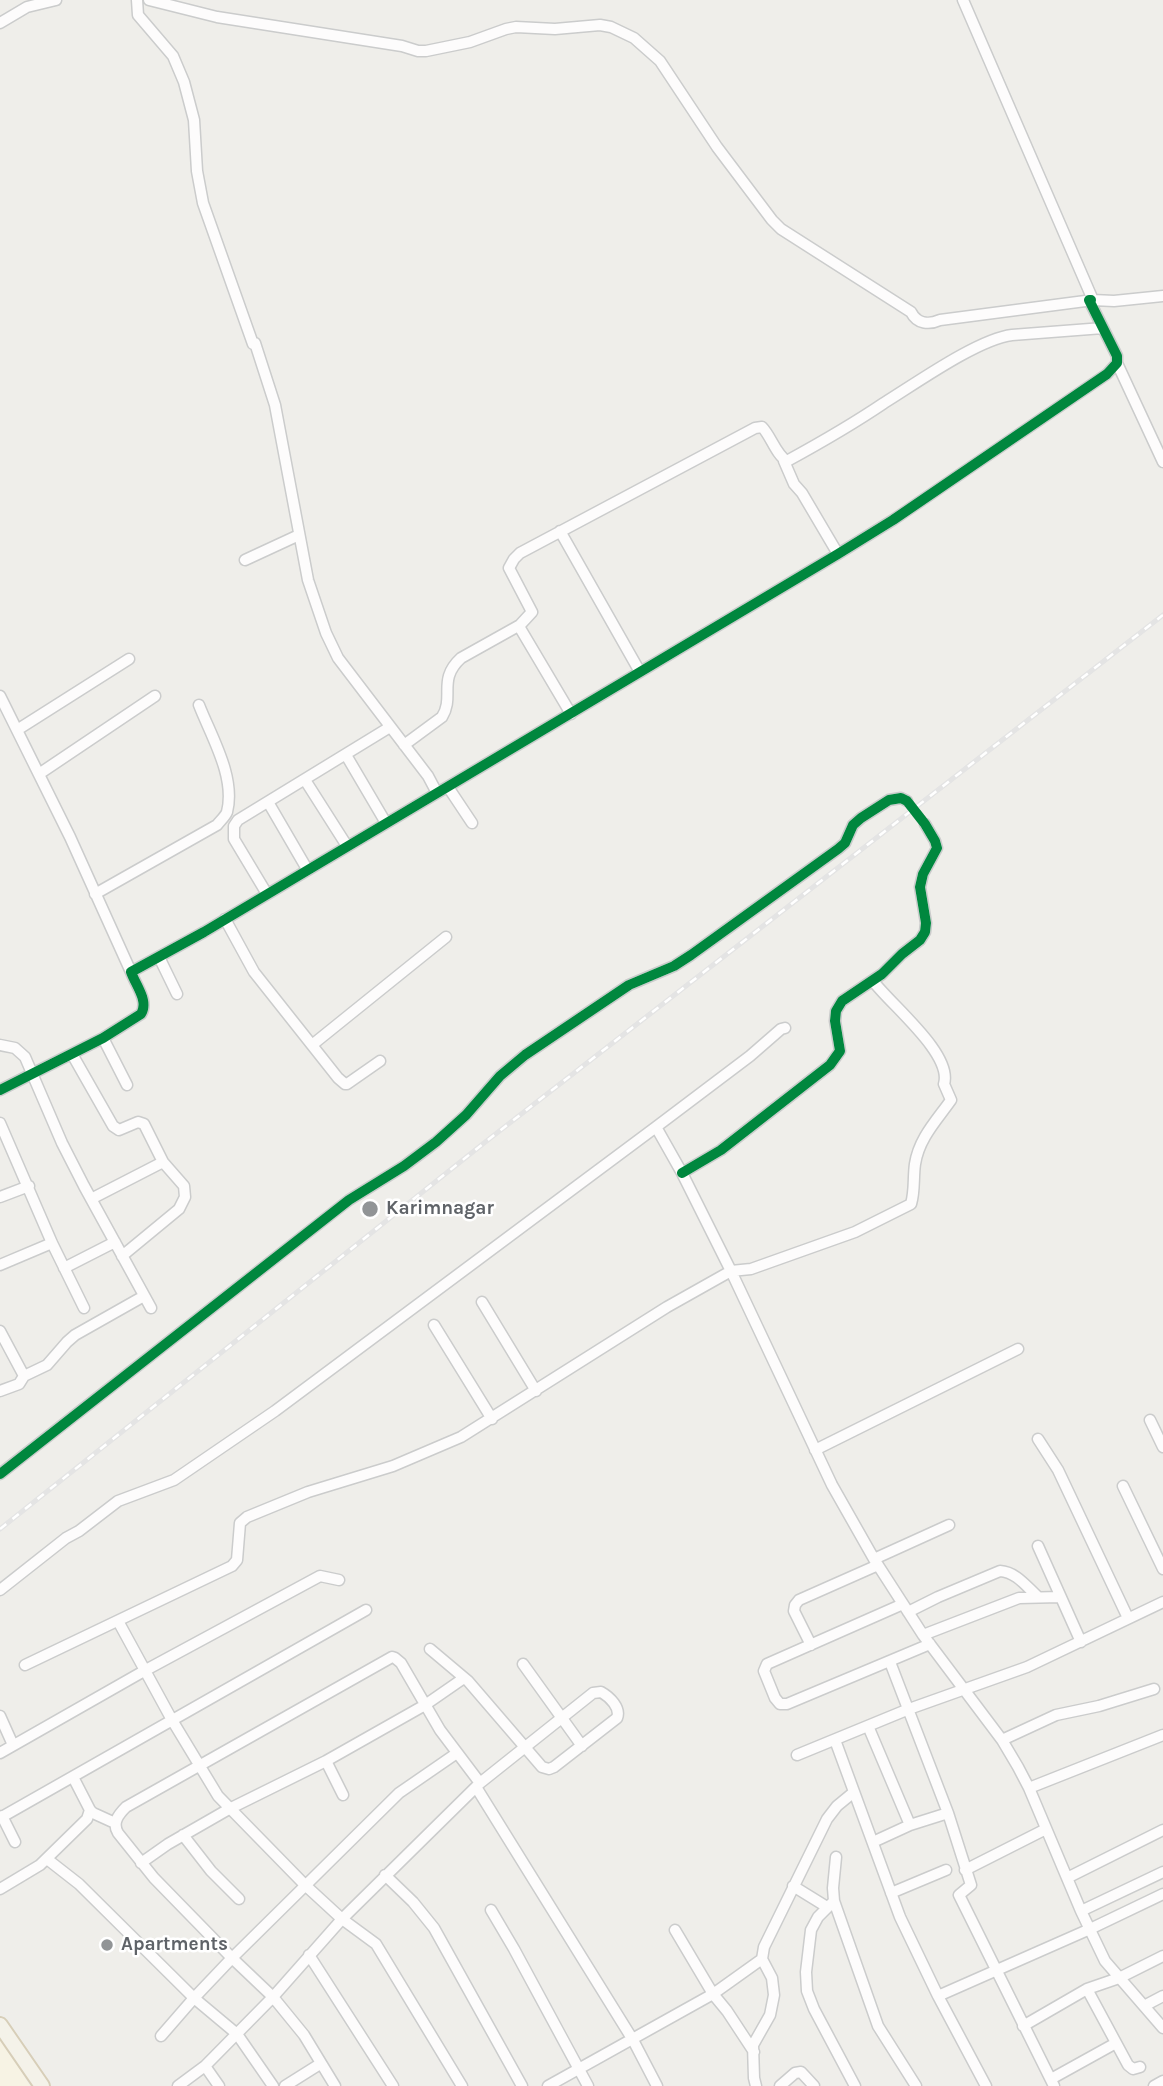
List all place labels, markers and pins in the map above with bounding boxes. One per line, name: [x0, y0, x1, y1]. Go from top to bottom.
place label: Karimnagar: [386, 1198, 494, 1220]
marker: Karimnagar: [360, 1199, 380, 1219]
place label: Apartments: [121, 1934, 228, 1956]
marker: Apartments: [99, 1937, 115, 1953]

